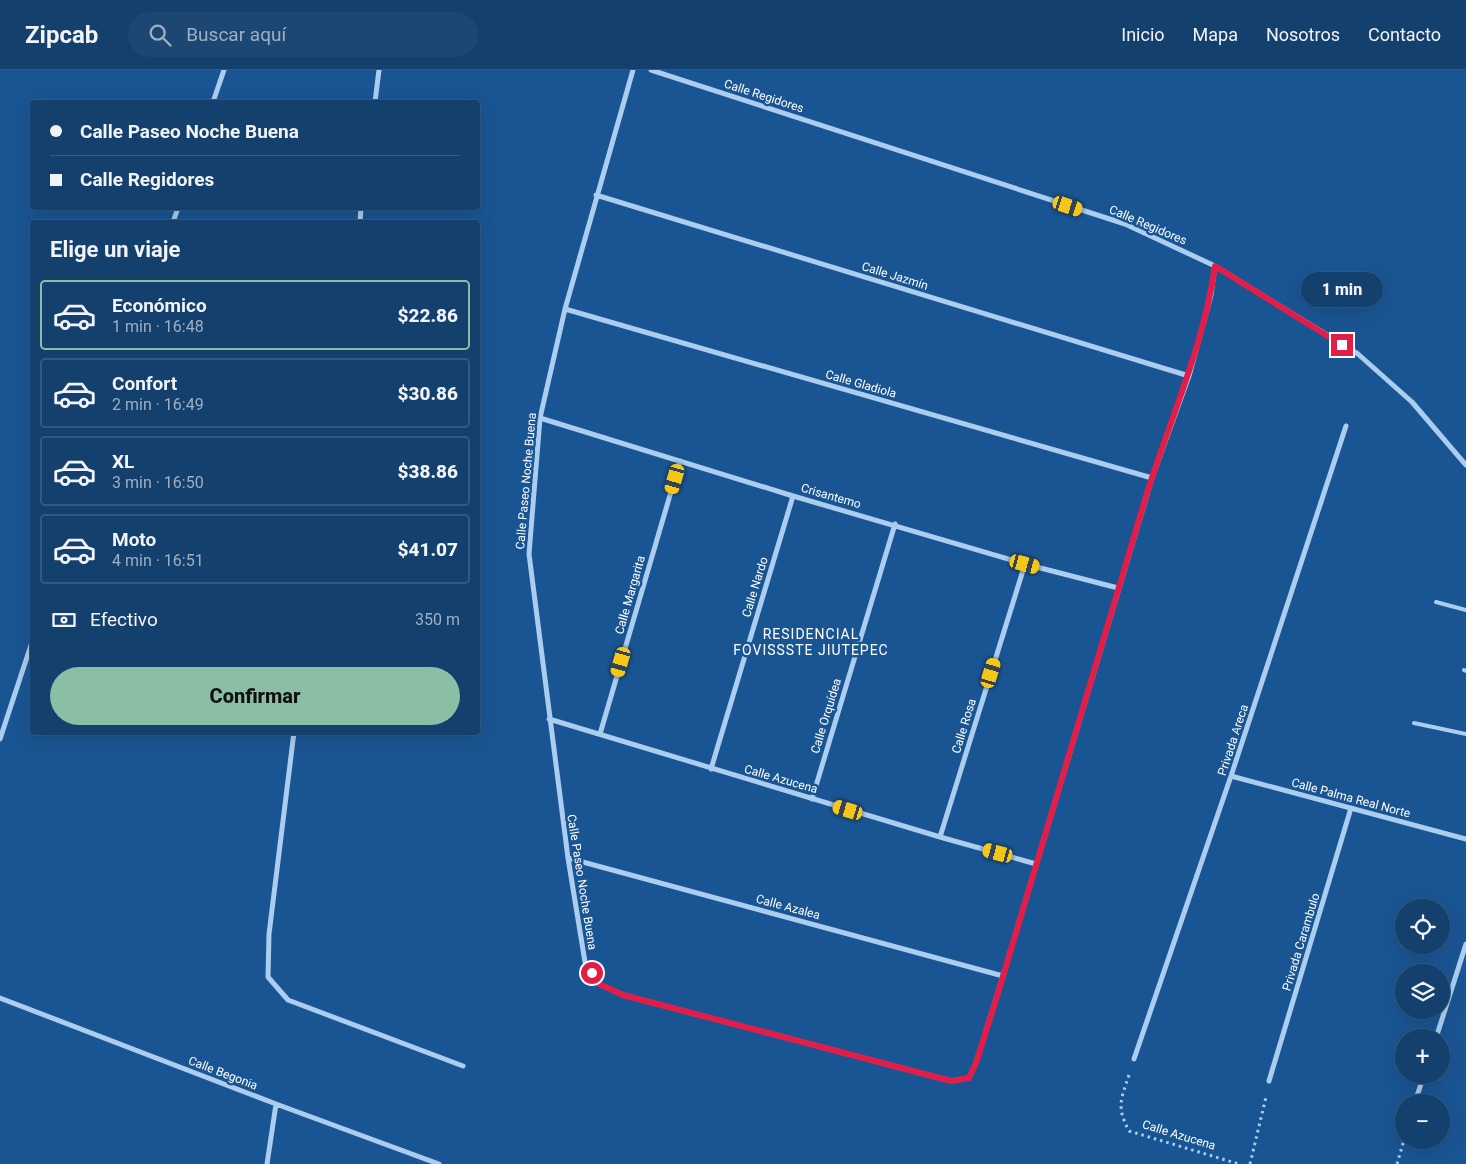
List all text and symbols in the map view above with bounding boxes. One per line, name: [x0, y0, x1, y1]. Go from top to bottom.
search box: [128, 12, 478, 57]
text: Zipcab: [25, 21, 98, 49]
icon: search: [146, 21, 174, 49]
text: Buscar aquí: [186, 23, 286, 46]
text: Inicio: [1121, 24, 1165, 45]
text: Mapa: [1193, 24, 1238, 45]
text: Nosotros: [1266, 24, 1340, 45]
text: Contacto: [1368, 24, 1441, 45]
street label: Calle Regidores: [722, 77, 806, 115]
text: Calle Paseo Noche Buena: [80, 120, 299, 143]
text: Calle Regidores: [80, 168, 214, 191]
car: [1051, 194, 1084, 218]
street label: Calle Regidores: [1107, 202, 1189, 248]
text: Elige un viaje: [50, 237, 180, 262]
street label: Calle Jazmín: [860, 259, 930, 293]
callout: 1 min: [1301, 272, 1383, 308]
text: 1 min: [1322, 280, 1362, 299]
icon: car: [52, 293, 97, 338]
text: Económico: [112, 294, 207, 317]
text: $22.86: [398, 304, 458, 327]
text: 1 min · 16:48: [112, 317, 204, 336]
route end: [1331, 334, 1353, 356]
street label: Calle Gladiola: [824, 367, 898, 401]
icon: car: [52, 371, 97, 416]
text: Confort: [112, 372, 177, 395]
text: $30.86: [398, 382, 458, 405]
text: 2 min · 16:49: [112, 395, 204, 414]
street label: Calle Paseo Noche Buena: [513, 412, 539, 550]
icon: car: [52, 449, 97, 494]
text: XL: [112, 450, 134, 473]
text: $38.86: [398, 460, 458, 483]
car: [663, 463, 686, 495]
text: 3 min · 16:50: [112, 473, 204, 492]
street label: Crisantemo: [799, 481, 863, 511]
icon: car: [52, 527, 97, 572]
text: Moto: [112, 528, 156, 551]
text: $41.07: [398, 538, 458, 561]
text: 4 min · 16:51: [112, 551, 204, 570]
car: [1008, 553, 1041, 575]
street label: Calle Margarita: [612, 554, 648, 636]
street label: Calle Nardo: [739, 555, 771, 619]
icon: cash: [50, 606, 78, 634]
text: Efectivo: [90, 608, 158, 631]
text: 350 m: [415, 610, 460, 629]
district label: RESIDENCIAL FOVISSSTE JIUTEPEC: [733, 626, 889, 658]
car: [609, 646, 632, 678]
car: [979, 656, 1002, 690]
button: Confirmar: [50, 667, 460, 725]
street label: Calle Orquídea: [808, 677, 844, 755]
street label: Calle Rosa: [949, 697, 979, 755]
street label: Privada Areca: [1215, 703, 1251, 777]
street label: Calle Azucena: [743, 762, 819, 796]
street label: Calle Palma Real Norte: [1290, 775, 1412, 821]
car: [831, 798, 864, 822]
street label: Calle Paseo Noche Buena: [564, 813, 600, 951]
car: [981, 842, 1014, 864]
street label: Privada Carambulo: [1279, 891, 1323, 993]
street label: Calle Azalea: [754, 892, 822, 922]
map controls: [1395, 899, 1450, 1149]
button: locate: [1395, 899, 1450, 954]
route start: [581, 962, 603, 984]
button: layers: [1395, 964, 1450, 1019]
button: +: [1395, 1029, 1450, 1084]
street label: Calle Begonia: [186, 1053, 260, 1093]
button: −: [1395, 1094, 1450, 1149]
street label: Calle Azucena: [1141, 1117, 1217, 1153]

